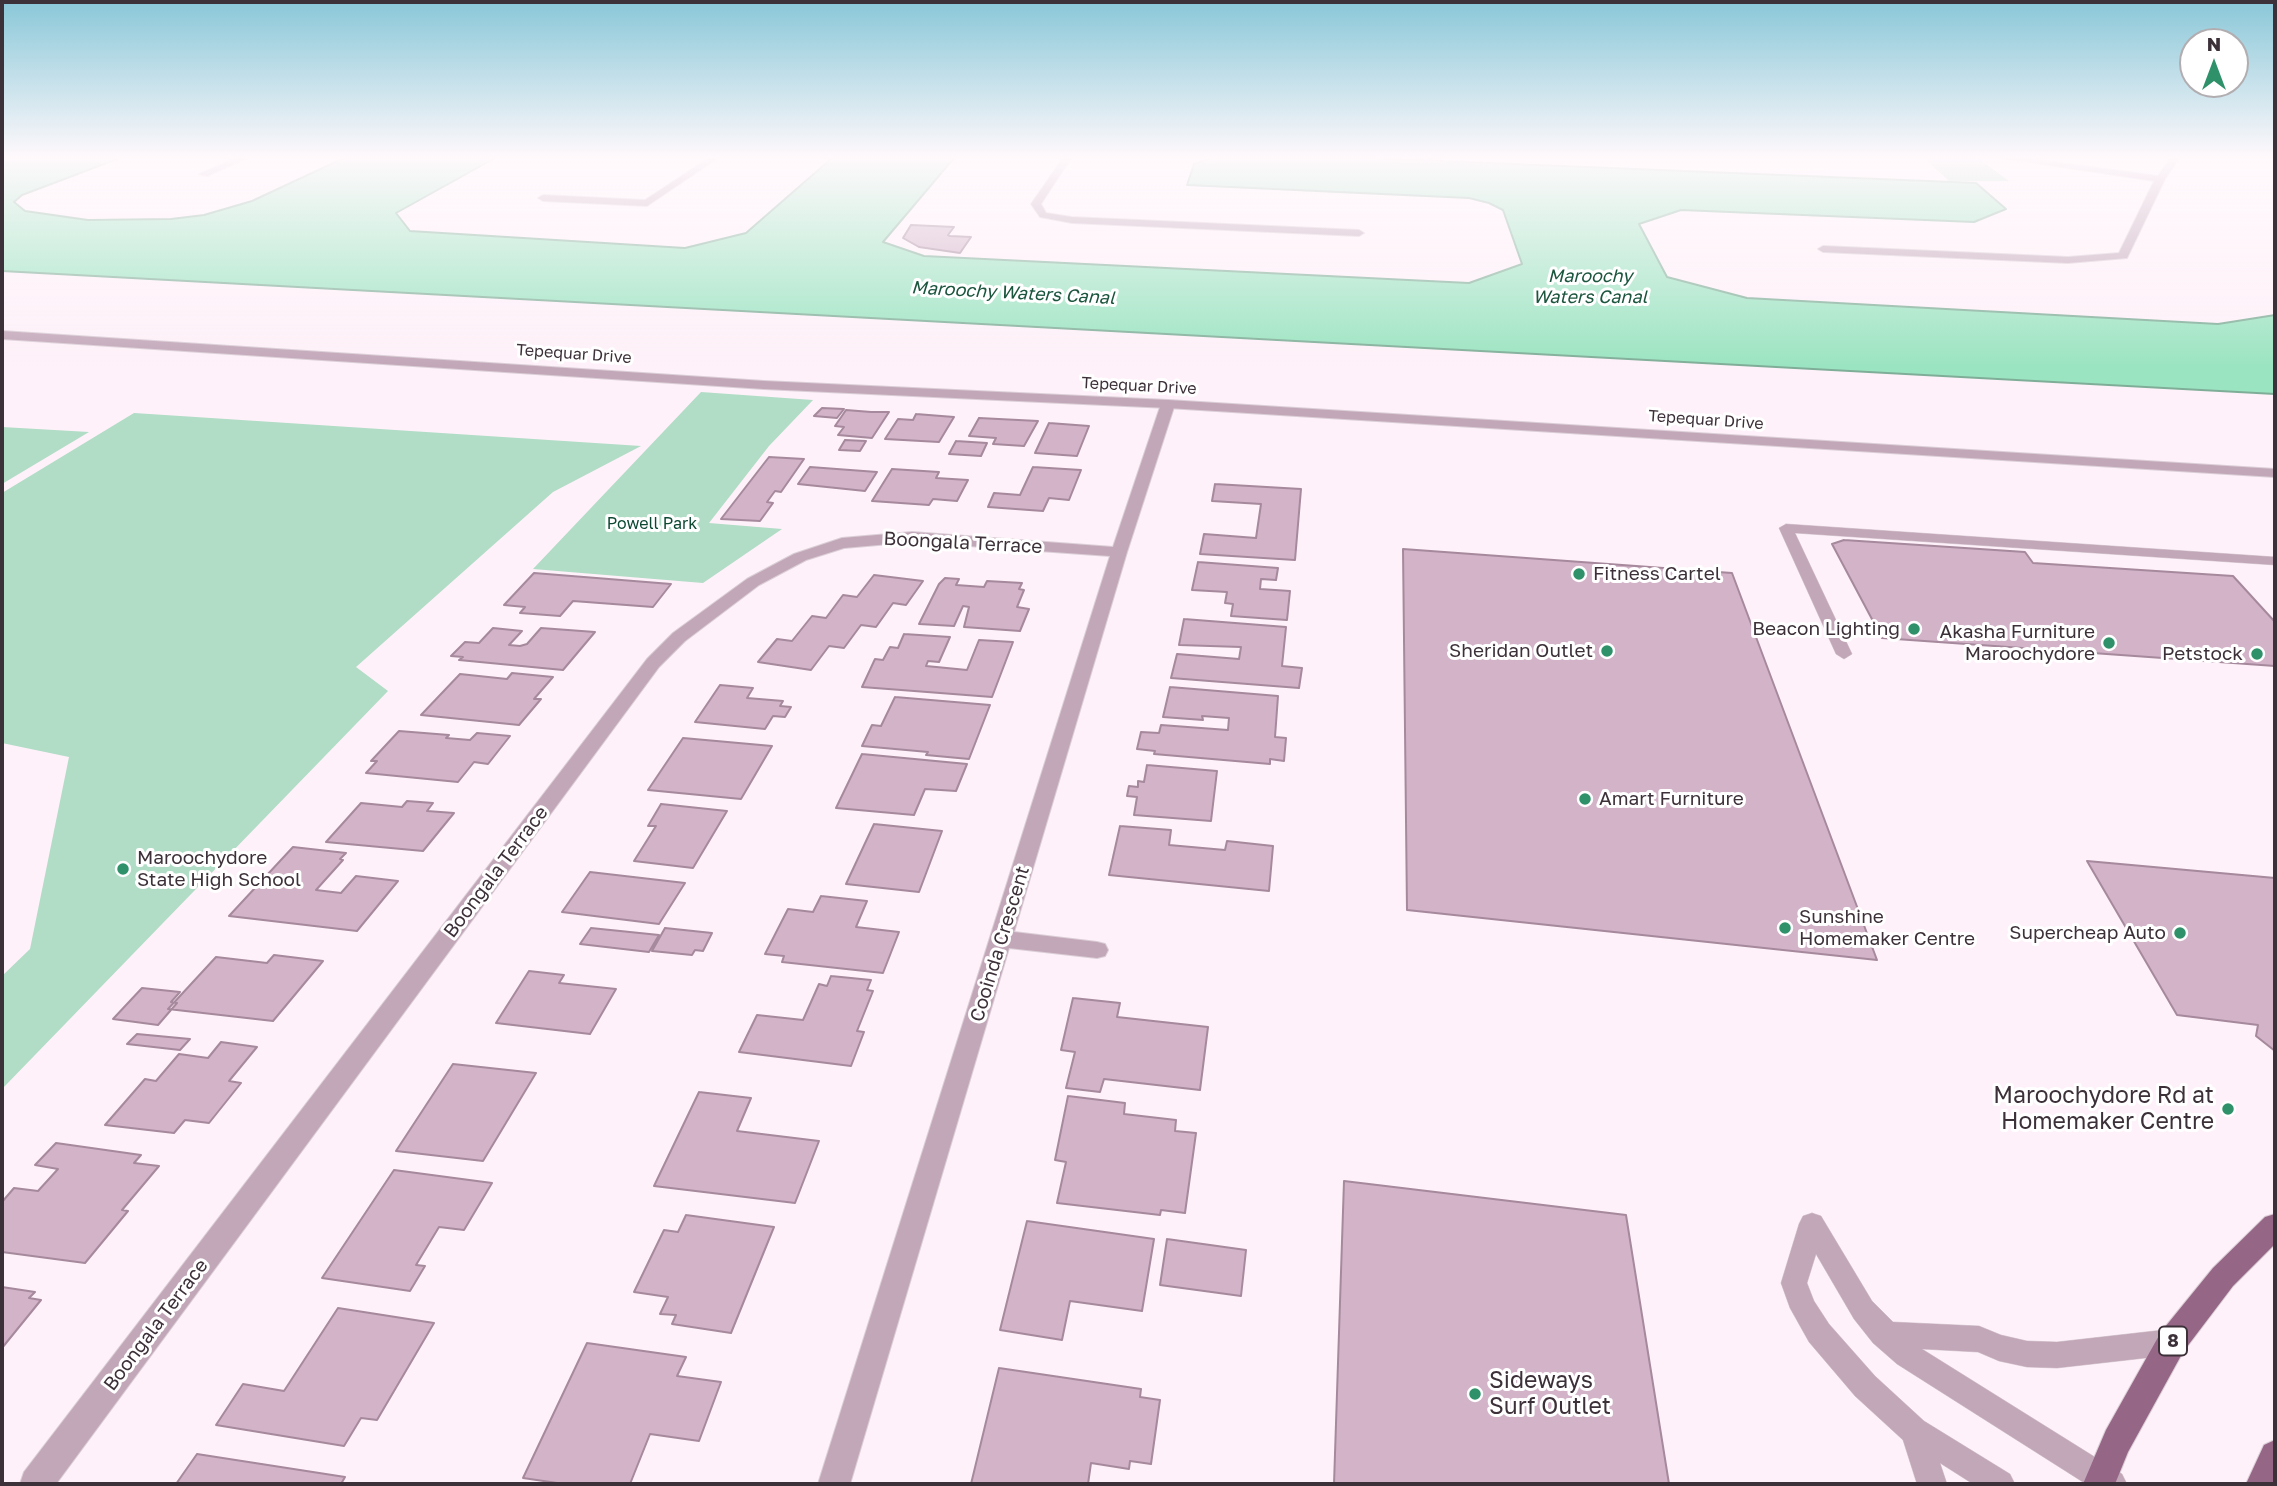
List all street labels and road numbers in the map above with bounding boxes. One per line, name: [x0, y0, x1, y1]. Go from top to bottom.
street label: Tepequar Drive: [516, 340, 632, 368]
street label: Tepequar Drive: [1081, 373, 1197, 399]
street label: Tepequar Drive: [1648, 406, 1764, 434]
street label: Boongala Terrace: [883, 527, 1043, 559]
street label: Boongala Terrace: [439, 802, 553, 942]
street label: Cooinda Crescent: [966, 864, 1034, 1024]
street label: Boongala Terrace: [99, 1255, 213, 1395]
road number: 8: [2159, 1326, 2187, 1356]

